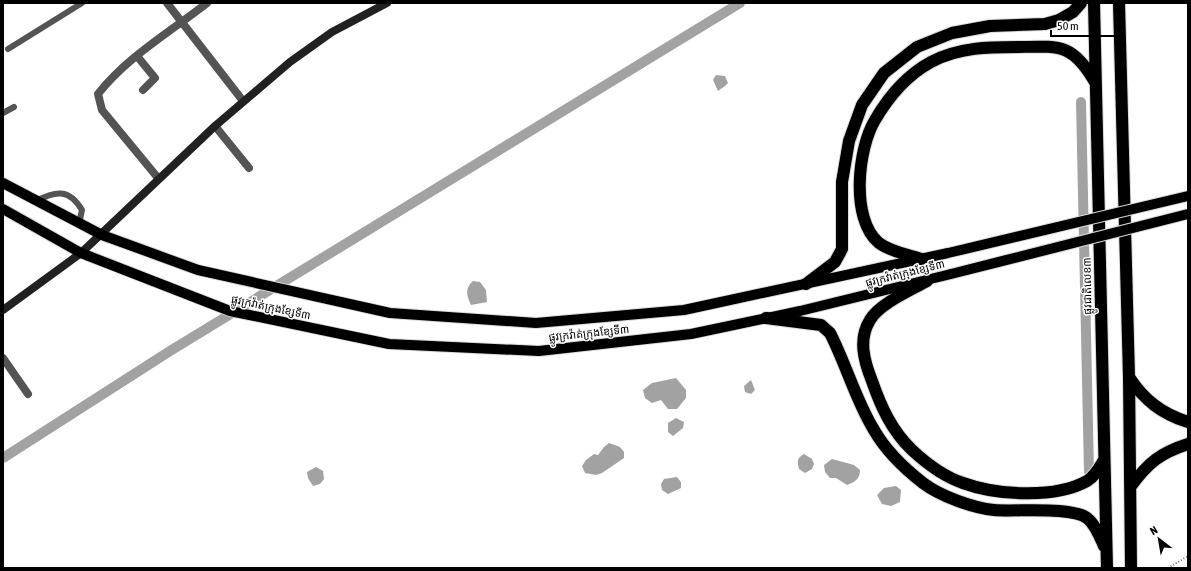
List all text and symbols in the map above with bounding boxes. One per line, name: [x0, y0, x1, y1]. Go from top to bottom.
scale bar: [1051, 12, 1124, 38]
text: 50 m: [1057, 19, 1079, 33]
street label: ផ្លូវក្រវ៉ាត់ក្រុងខ្សែទី៣: [864, 257, 947, 293]
street label: ផ្លូវជាតិលេខ៣: [1080, 257, 1098, 315]
street label: ផ្លូវក្រវ៉ាត់ក្រុងខ្សែទី៣: [229, 292, 312, 325]
street label: ផ្លូវក្រវ៉ាត់ក្រុងខ្សែទី៣: [548, 322, 630, 347]
north arrow: [1139, 519, 1179, 559]
text: N: [1148, 524, 1160, 537]

